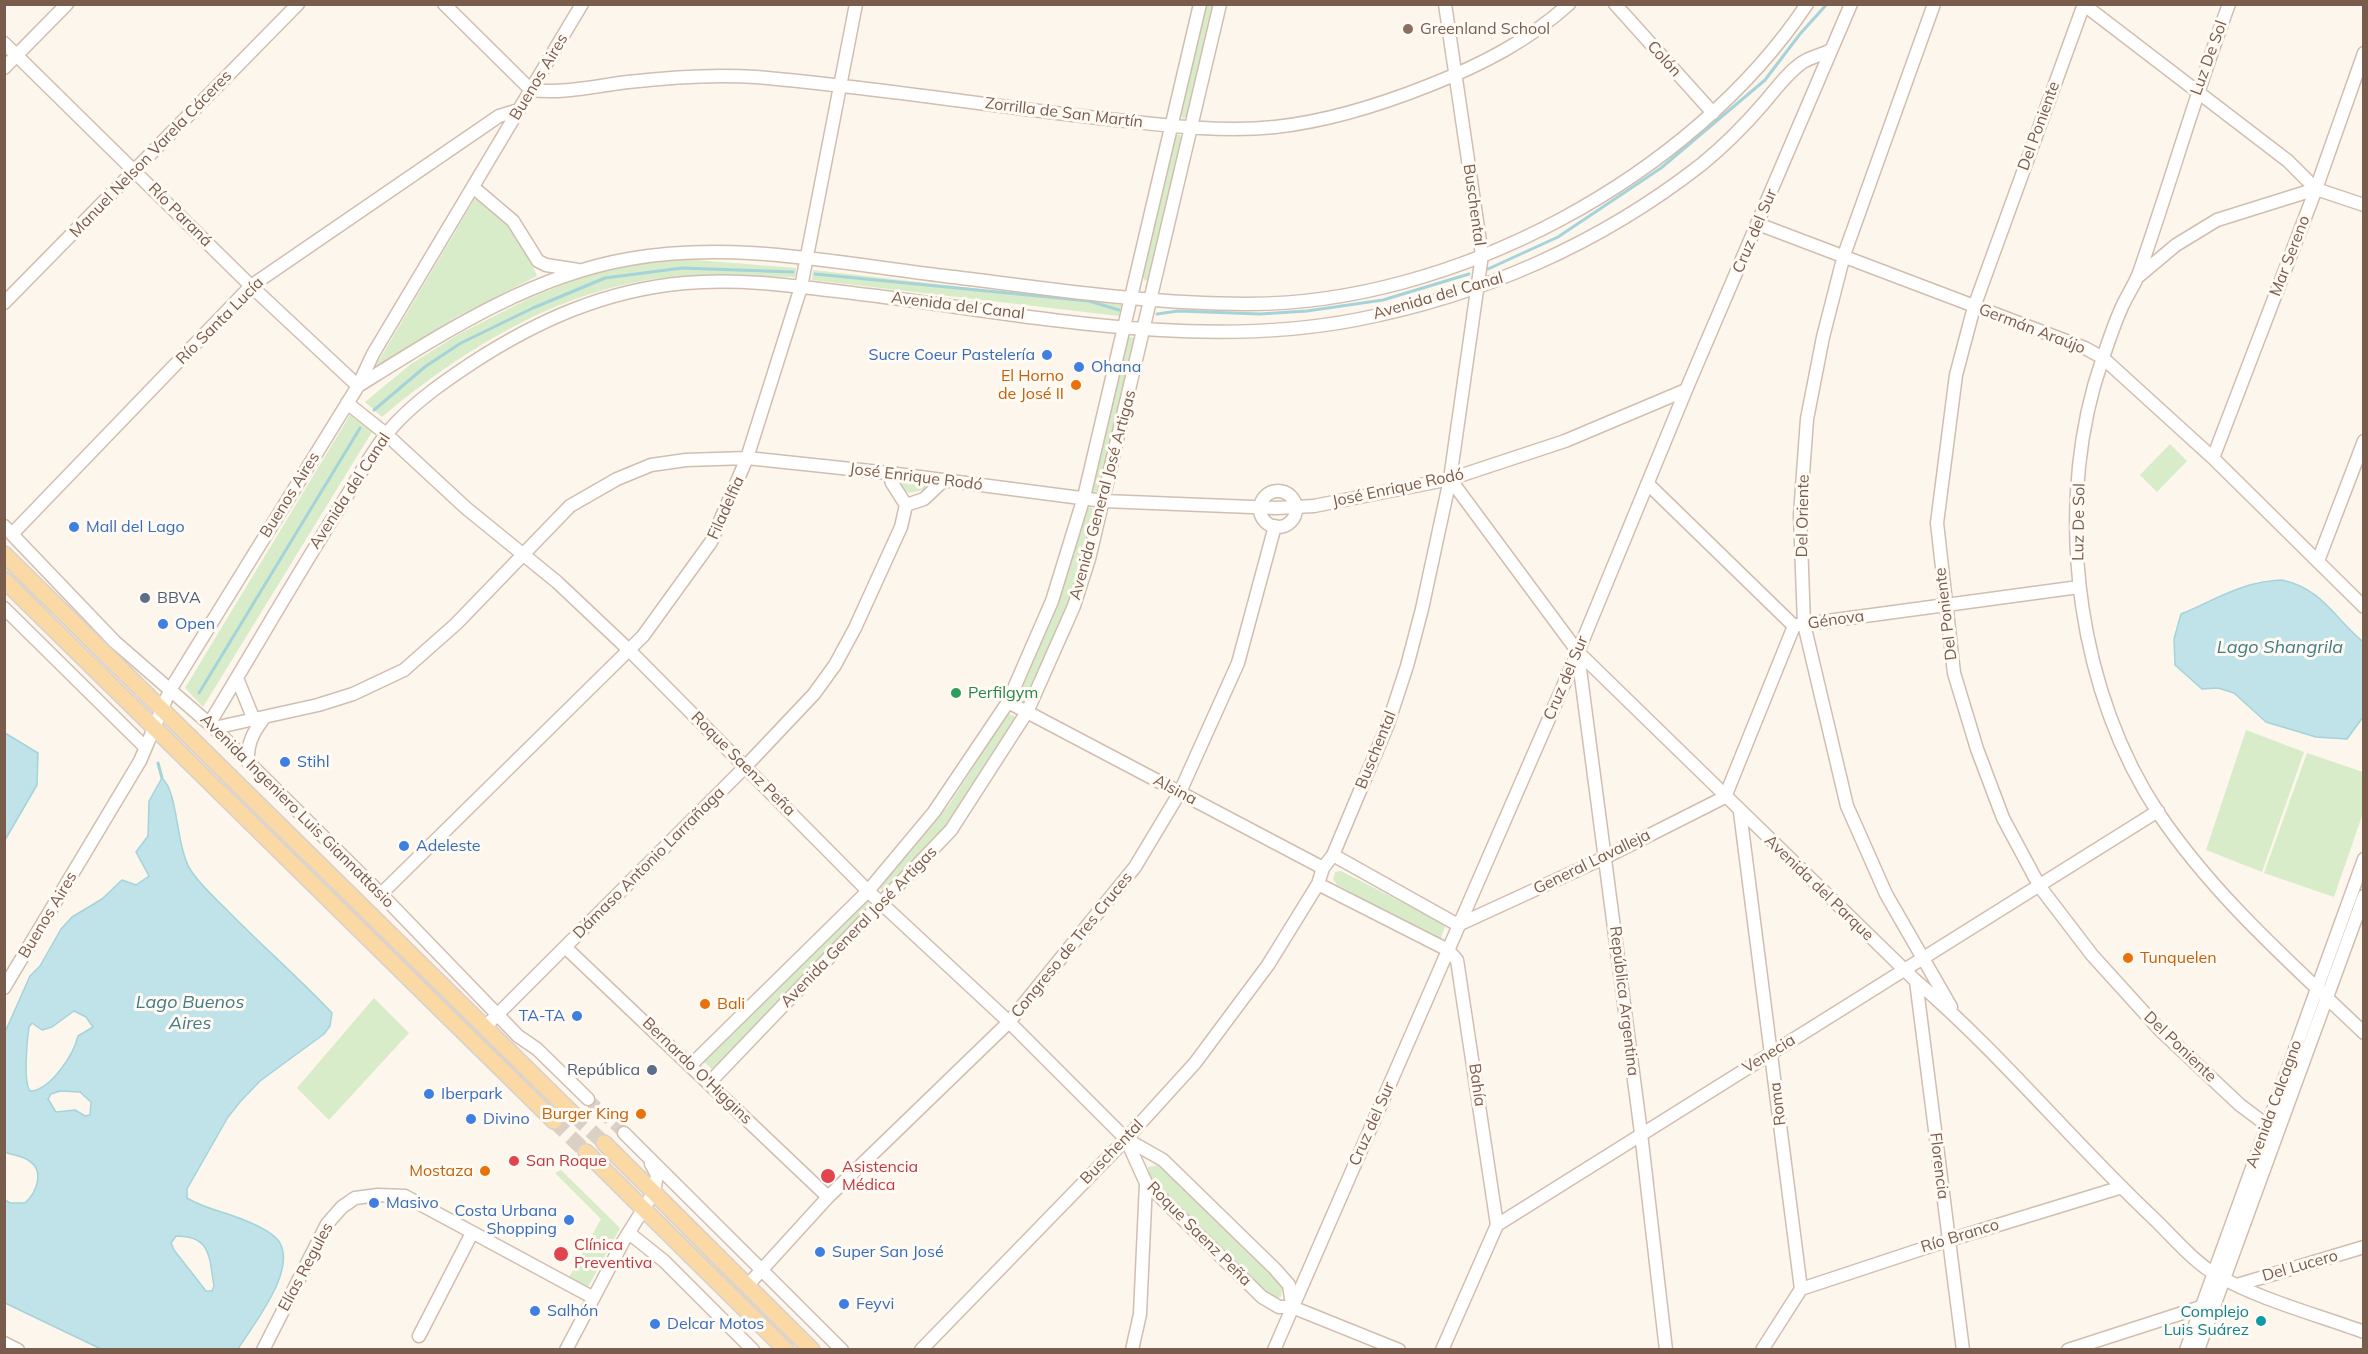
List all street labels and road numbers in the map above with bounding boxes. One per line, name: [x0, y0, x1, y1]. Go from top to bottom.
street label: Luz De Sol: [2187, 18, 2231, 98]
street label: Buenos Aires: [506, 30, 572, 124]
street label: Colón: [1643, 37, 1685, 81]
street label: Manuel Nelson Varela Cáceres: [66, 66, 236, 242]
street label: Del Poniente: [2014, 79, 2064, 173]
street label: Zorrilla de San Martín: [984, 94, 1144, 132]
street label: Buschental: [1459, 163, 1489, 247]
street label: Río Paraná: [144, 179, 216, 251]
street label: Cruz del Sur: [1729, 186, 1781, 276]
street label: Mar Sereno: [2266, 213, 2314, 299]
street label: Avenida del Canal: [1371, 268, 1505, 324]
street label: Río Santa Lucía: [172, 273, 268, 369]
street label: Avenida del Canal: [890, 288, 1026, 324]
street label: Germán Araújo: [1976, 300, 2088, 358]
street label: Avenida General José Artigas: [1066, 388, 1140, 602]
street label: Avenida del Canal: [305, 429, 395, 553]
street label: Buenos Aires: [256, 449, 324, 541]
street label: José Enrique Rodó: [848, 459, 984, 495]
street label: José Enrique Rodó: [1330, 465, 1466, 511]
street label: Filadelfia: [704, 473, 748, 543]
street label: Del Oriente: [1793, 474, 1813, 558]
street label: Luz De Sol: [2069, 483, 2089, 561]
street label: Del Poniente: [1931, 567, 1961, 661]
street label: Génova: [1807, 607, 1865, 633]
street label: Cruz del Sur: [1540, 633, 1592, 723]
street label: Roque Saenz Peña: [687, 708, 799, 820]
street label: Buschental: [1352, 708, 1400, 792]
street label: Avenida Ingeniero Luis Giannattasio: [196, 710, 398, 912]
street label: Alsina: [1150, 771, 1200, 809]
street label: Dámaso Antonio Larrañaga: [569, 783, 729, 943]
street label: General Lavalleja: [1530, 825, 1654, 899]
street label: Avenida del Parque: [1760, 831, 1878, 945]
street label: Avenida General José Artigas: [777, 842, 941, 1012]
street label: Buenos Aires: [15, 868, 81, 962]
street label: Congreso de Tres Cruces: [1007, 868, 1137, 1022]
street label: República Argentina: [1605, 925, 1643, 1077]
street label: Del Poniente: [2140, 1008, 2220, 1086]
street label: Bernardo O'Higgins: [638, 1014, 756, 1128]
street label: Venecia: [1739, 1030, 1799, 1078]
street label: Avenida Calcagno: [2242, 1037, 2306, 1171]
street label: Bahía: [1464, 1062, 1490, 1108]
street label: Cruz del Sur: [1345, 1079, 1399, 1169]
street label: Roma: [1766, 1081, 1790, 1127]
street label: Buschental: [1076, 1116, 1148, 1188]
street label: Florencia: [1925, 1132, 1953, 1200]
street label: Roque Saenz Peña: [1143, 1178, 1255, 1290]
street label: Río Branco: [1919, 1215, 2001, 1257]
street label: Elías Regules: [275, 1219, 337, 1315]
street label: Del Lucero: [2260, 1246, 2340, 1286]

